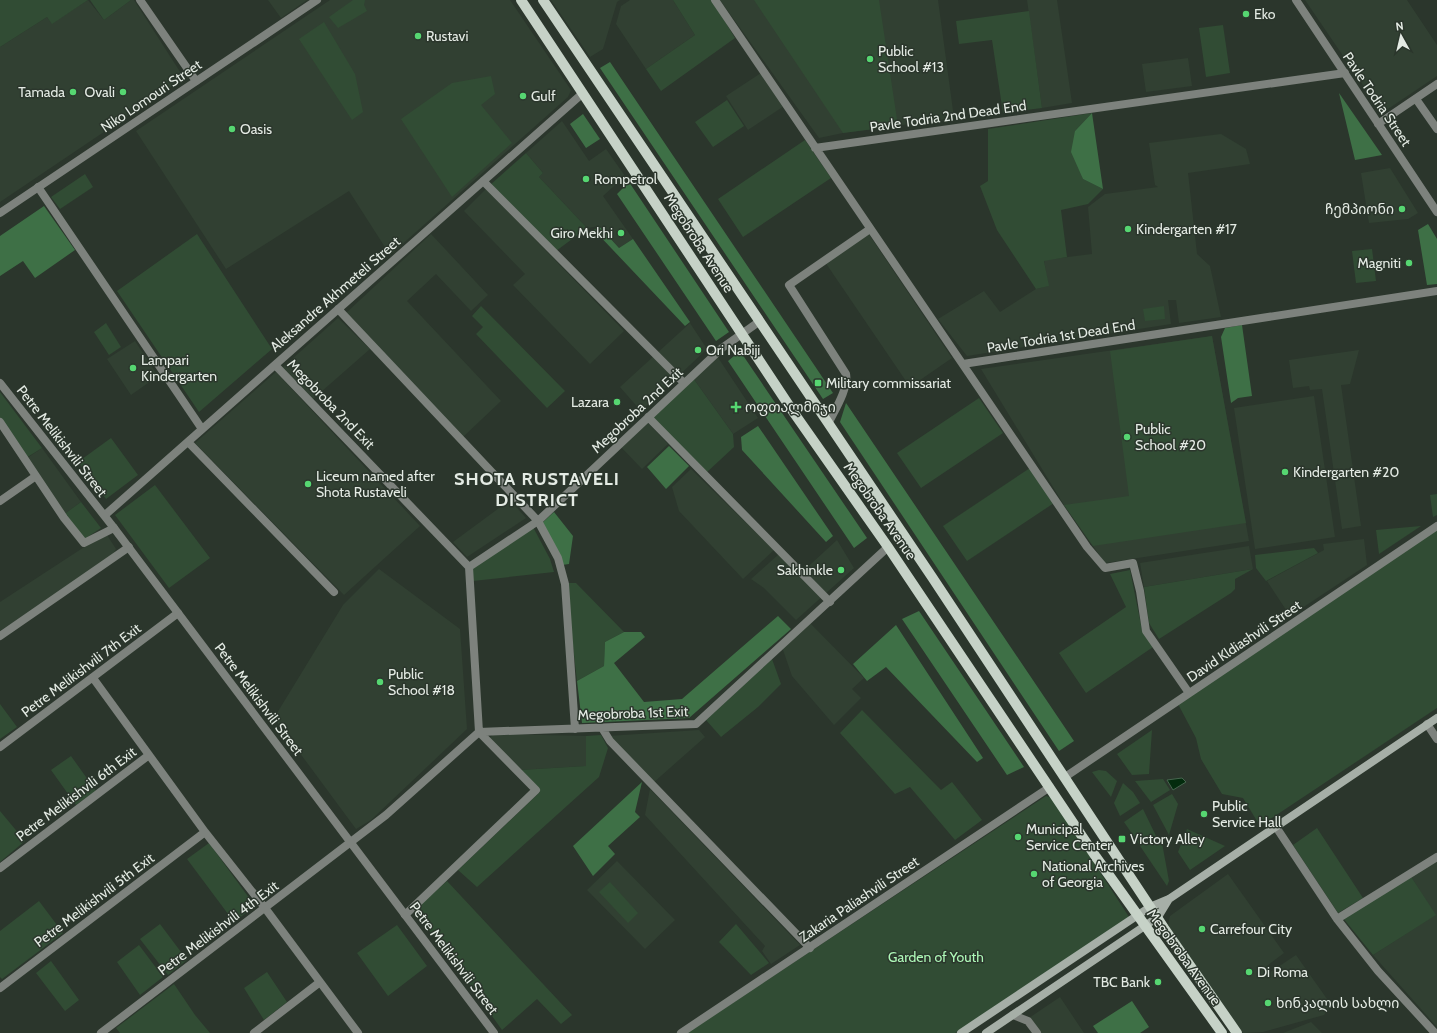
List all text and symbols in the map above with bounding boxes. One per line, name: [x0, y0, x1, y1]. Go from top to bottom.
place label: Eko: [1254, 5, 1276, 23]
marker: Eko: [1241, 9, 1251, 19]
north arrow: [1381, 16, 1421, 56]
text: N: [1395, 19, 1404, 34]
place label: Rustavi: [426, 27, 468, 45]
marker: Rustavi: [413, 31, 423, 41]
place label: Public School #13: [878, 42, 944, 76]
street label: Pavle Todria Street: [1339, 48, 1415, 150]
marker: Public School #13: [865, 54, 875, 64]
street label: Niko Lomouri Street: [97, 55, 205, 136]
place label: Tamada: [18, 83, 65, 101]
place label: Ovali: [84, 83, 115, 101]
marker: Tamada: [68, 87, 78, 97]
marker: Ovali: [118, 87, 128, 97]
place label: Gulf: [531, 87, 556, 105]
marker: Gulf: [518, 91, 528, 101]
street label: Pavle Todria 2nd Dead End: [869, 96, 1027, 136]
place label: Oasis: [240, 120, 272, 138]
marker: Oasis: [227, 124, 237, 134]
place label: Rompetrol: [594, 170, 658, 188]
marker: Rompetrol: [581, 174, 591, 184]
street label: Megobroba Avenue: [660, 190, 738, 296]
place label: ჩემპიონი: [1325, 200, 1394, 218]
marker: ჩემპიონი: [1397, 204, 1407, 214]
place label: Kindergarten #17: [1136, 220, 1237, 238]
place label: Giro Mekhi: [550, 224, 613, 242]
marker: Kindergarten #17: [1123, 224, 1133, 234]
marker: Giro Mekhi: [616, 228, 626, 238]
street label: Aleksandre Akhmeteli Street: [266, 232, 404, 356]
place label: Magniti: [1358, 254, 1401, 272]
marker: Magniti: [1404, 258, 1414, 268]
street label: Pavle Todria 1st Dead End: [985, 315, 1137, 357]
place label: Ori Nabiji: [706, 341, 760, 359]
marker: Ori Nabiji: [693, 345, 703, 355]
place label: Lampari Kindergarten: [141, 351, 217, 385]
street label: Megobroba 2nd Exit: [283, 355, 379, 453]
marker: Lampari Kindergarten: [128, 363, 138, 373]
street label: Megobroba 2nd Exit: [588, 363, 687, 457]
place label: Military commissariat: [826, 374, 951, 392]
marker: Military commissariat: [813, 378, 823, 388]
street label: Petre Melikishvili Street: [13, 382, 111, 501]
place label: Lazara: [571, 393, 609, 411]
marker: Lazara: [612, 397, 622, 407]
place label: ოფთალმიჯი: [745, 398, 836, 416]
marker: ოფთალმიჯი: [730, 401, 742, 413]
place label: Public School #20: [1135, 420, 1206, 454]
marker: Public School #20: [1122, 432, 1132, 442]
street label: Megobroba Avenue: [840, 459, 920, 563]
place label: Kindergarten #20: [1293, 463, 1399, 481]
place label: Liceum named after Shota Rustaveli: [316, 467, 435, 501]
marker: Kindergarten #20: [1280, 467, 1290, 477]
district label: SHOTA RUSTAVELI DISTRICT: [454, 468, 620, 511]
marker: Liceum named after Shota Rustaveli: [303, 479, 313, 489]
place label: Sakhinkle: [777, 561, 833, 579]
marker: Sakhinkle: [836, 565, 846, 575]
street label: David Kldiashvili Street: [1183, 596, 1305, 686]
street label: Petre Melikishvili 7th Exit: [18, 619, 145, 721]
street label: Petre Melikishvili Street: [211, 639, 307, 759]
place label: Public School #18: [388, 665, 455, 699]
marker: Public School #18: [375, 677, 385, 687]
street label: Megobroba 1st Exit: [577, 702, 689, 724]
street label: Petre Melikishvili 6th Exit: [12, 743, 140, 845]
place label: Public Service Hall: [1212, 797, 1282, 831]
marker: Public Service Hall: [1199, 809, 1209, 819]
place label: Municipal Service Center: [1026, 820, 1112, 854]
place label: Victory Alley: [1130, 830, 1205, 848]
marker: Municipal Service Center: [1013, 832, 1023, 842]
marker: Victory Alley: [1117, 834, 1127, 844]
street label: Petre Melikishvili 5th Exit: [30, 849, 158, 951]
street label: Zakaria Paliashvili Street: [796, 852, 922, 946]
place label: National Archives of Georgia: [1042, 857, 1144, 891]
marker: National Archives of Georgia: [1029, 869, 1039, 879]
street label: Petre Melikishvili 4th Exit: [154, 877, 282, 979]
street label: Petre Melikishvili Street: [406, 898, 502, 1018]
street label: Megobroba Avenue: [1143, 905, 1225, 1009]
place label: Carrefour City: [1210, 920, 1292, 938]
marker: Carrefour City: [1197, 924, 1207, 934]
park label: Garden of Youth: [888, 948, 984, 966]
place label: Di Roma: [1257, 963, 1308, 981]
marker: Di Roma: [1244, 967, 1254, 977]
place label: TBC Bank: [1093, 973, 1151, 991]
marker: TBC Bank: [1153, 977, 1163, 987]
place label: ხინკალის სახლი: [1276, 994, 1399, 1012]
marker: ხინკალის სახლი: [1263, 998, 1273, 1008]

